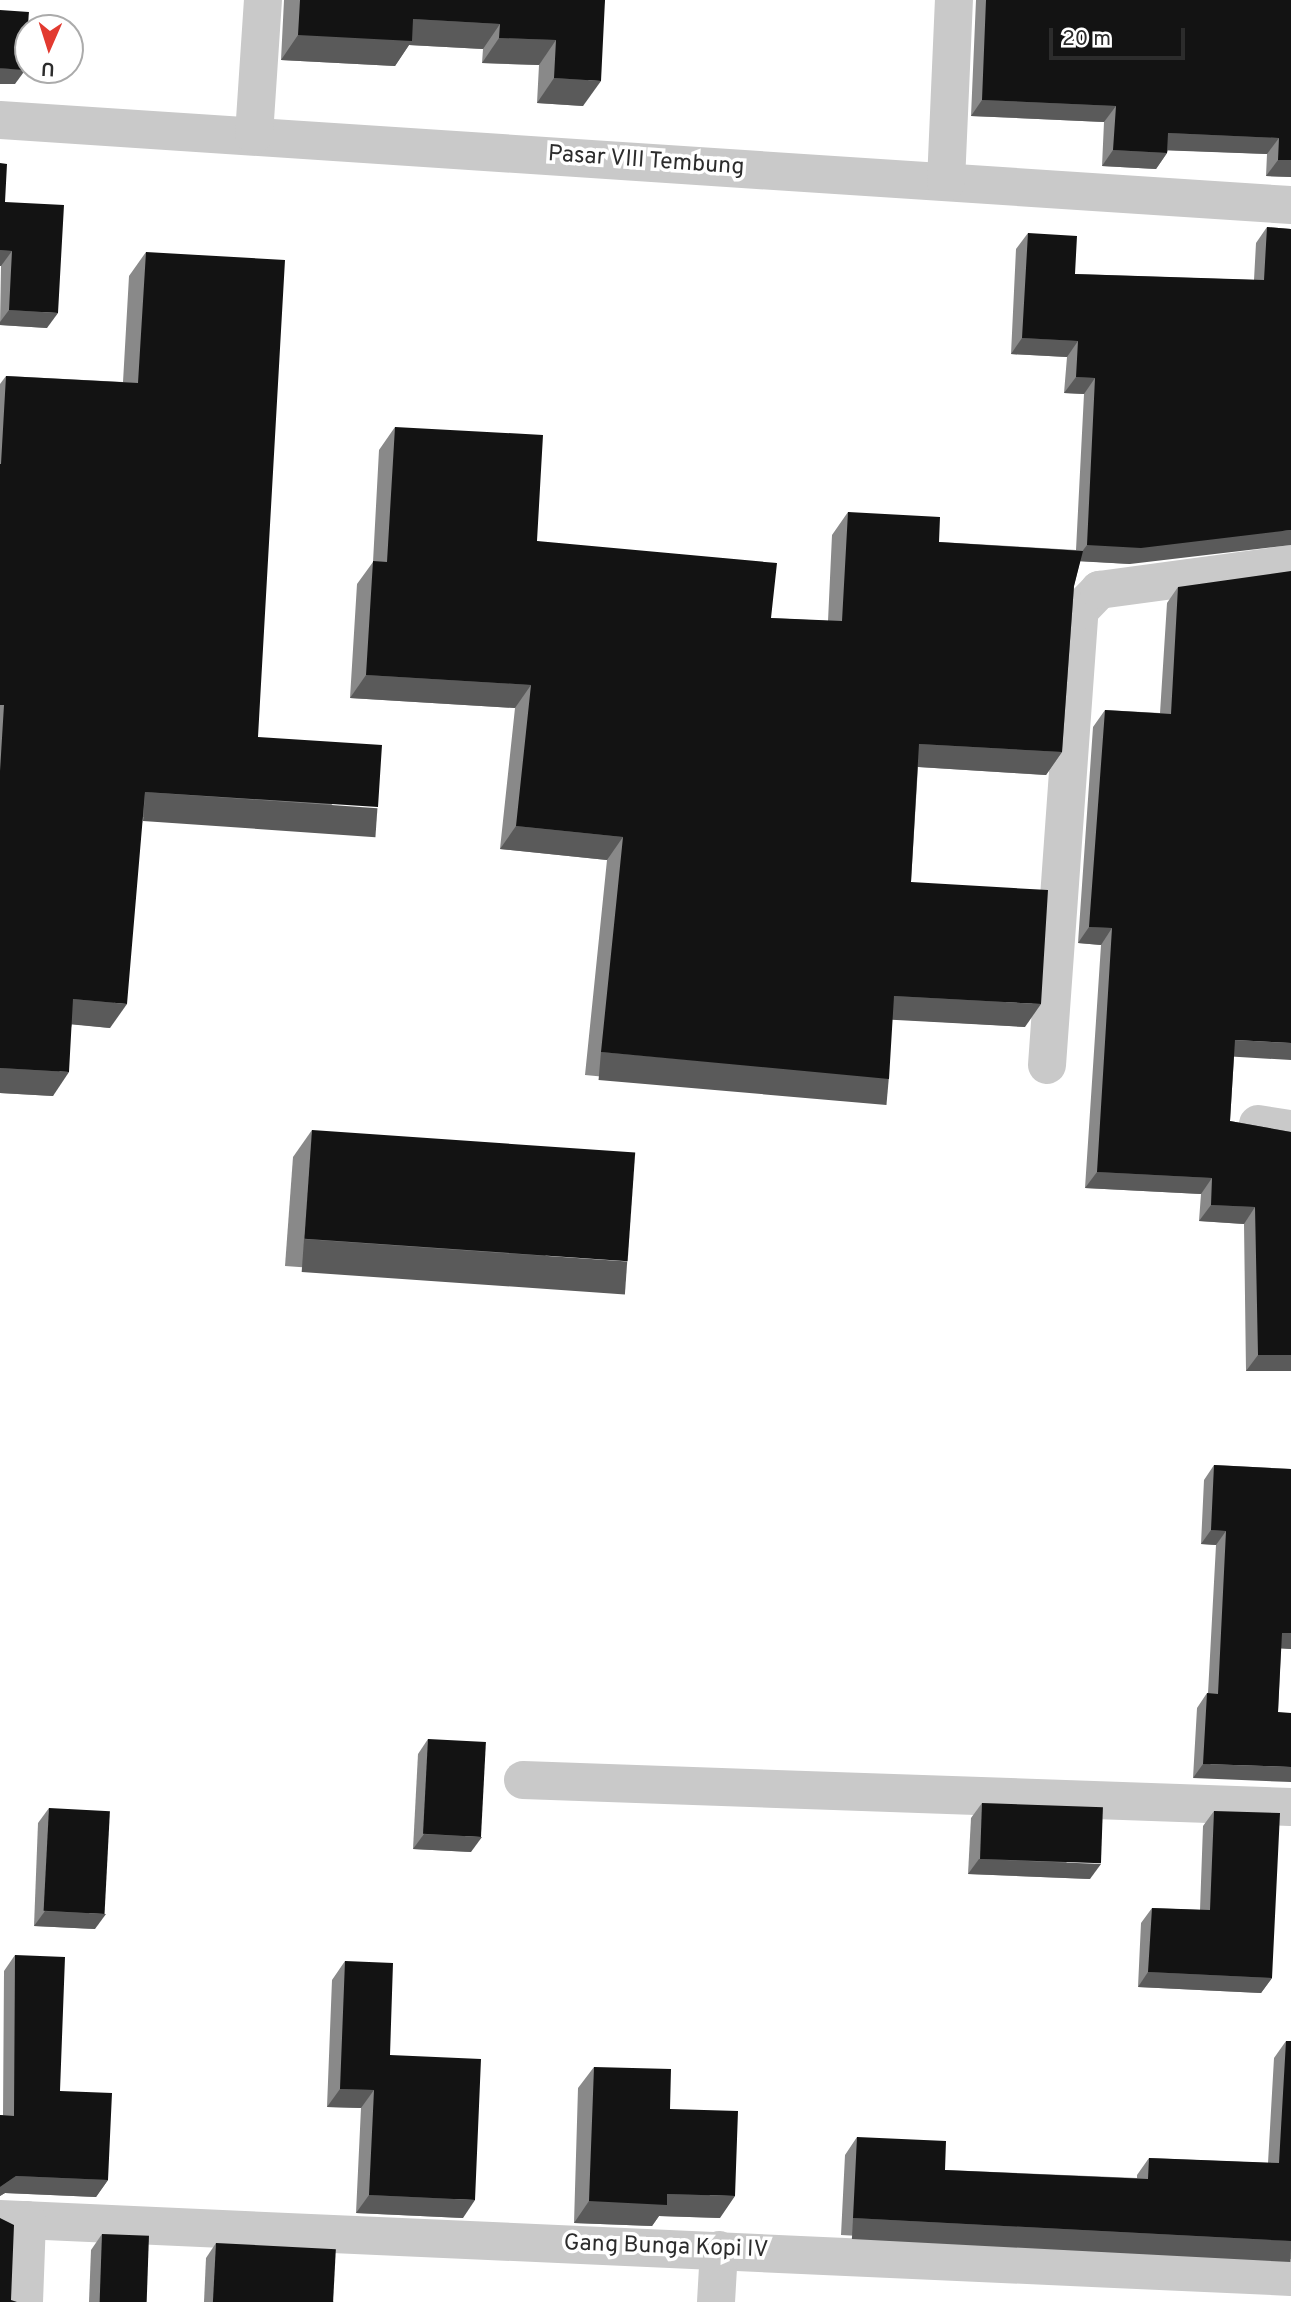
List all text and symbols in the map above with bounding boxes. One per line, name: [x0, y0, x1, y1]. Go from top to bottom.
north arrow: [14, 14, 84, 84]
scale bar: [1053, 14, 1190, 58]
text: 20 m: [1062, 26, 1111, 53]
text: U: [41, 56, 55, 80]
street label: Pasar VIII Tembung: [546, 141, 746, 183]
street label: Gang Bunga Kopi IV: [563, 2231, 769, 2265]

